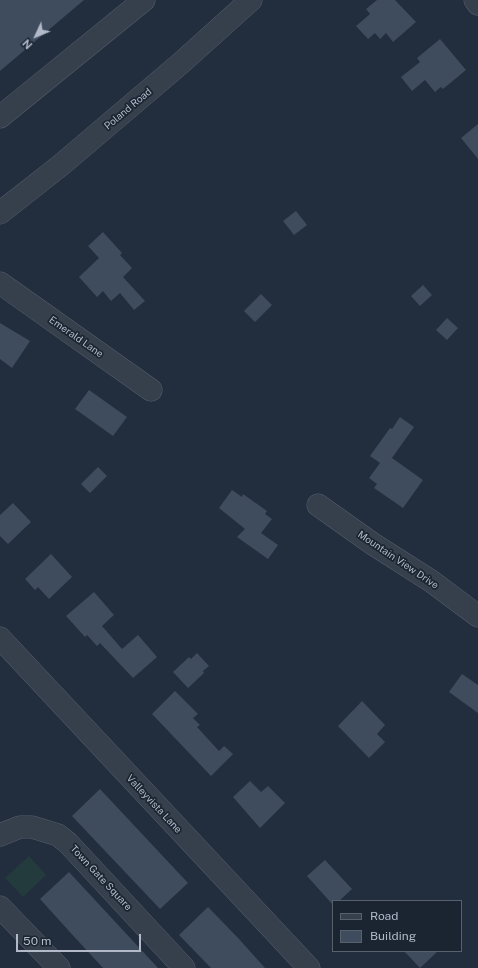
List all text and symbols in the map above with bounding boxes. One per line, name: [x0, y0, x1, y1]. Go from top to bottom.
north arrow: [16, 16, 56, 56]
text: N: [20, 37, 35, 52]
street label: Poland Road: [102, 86, 154, 132]
street label: Emerald Lane: [47, 314, 105, 360]
street label: Mountain View Drive: [355, 528, 441, 592]
street label: Valleyvista Lane: [124, 772, 184, 836]
street label: Town Gate Square: [68, 843, 134, 913]
legend: [332, 900, 462, 952]
text: Road: [370, 909, 398, 923]
scale bar: [18, 926, 143, 952]
text: Building: [370, 929, 416, 943]
text: 50 m: [23, 934, 51, 948]

